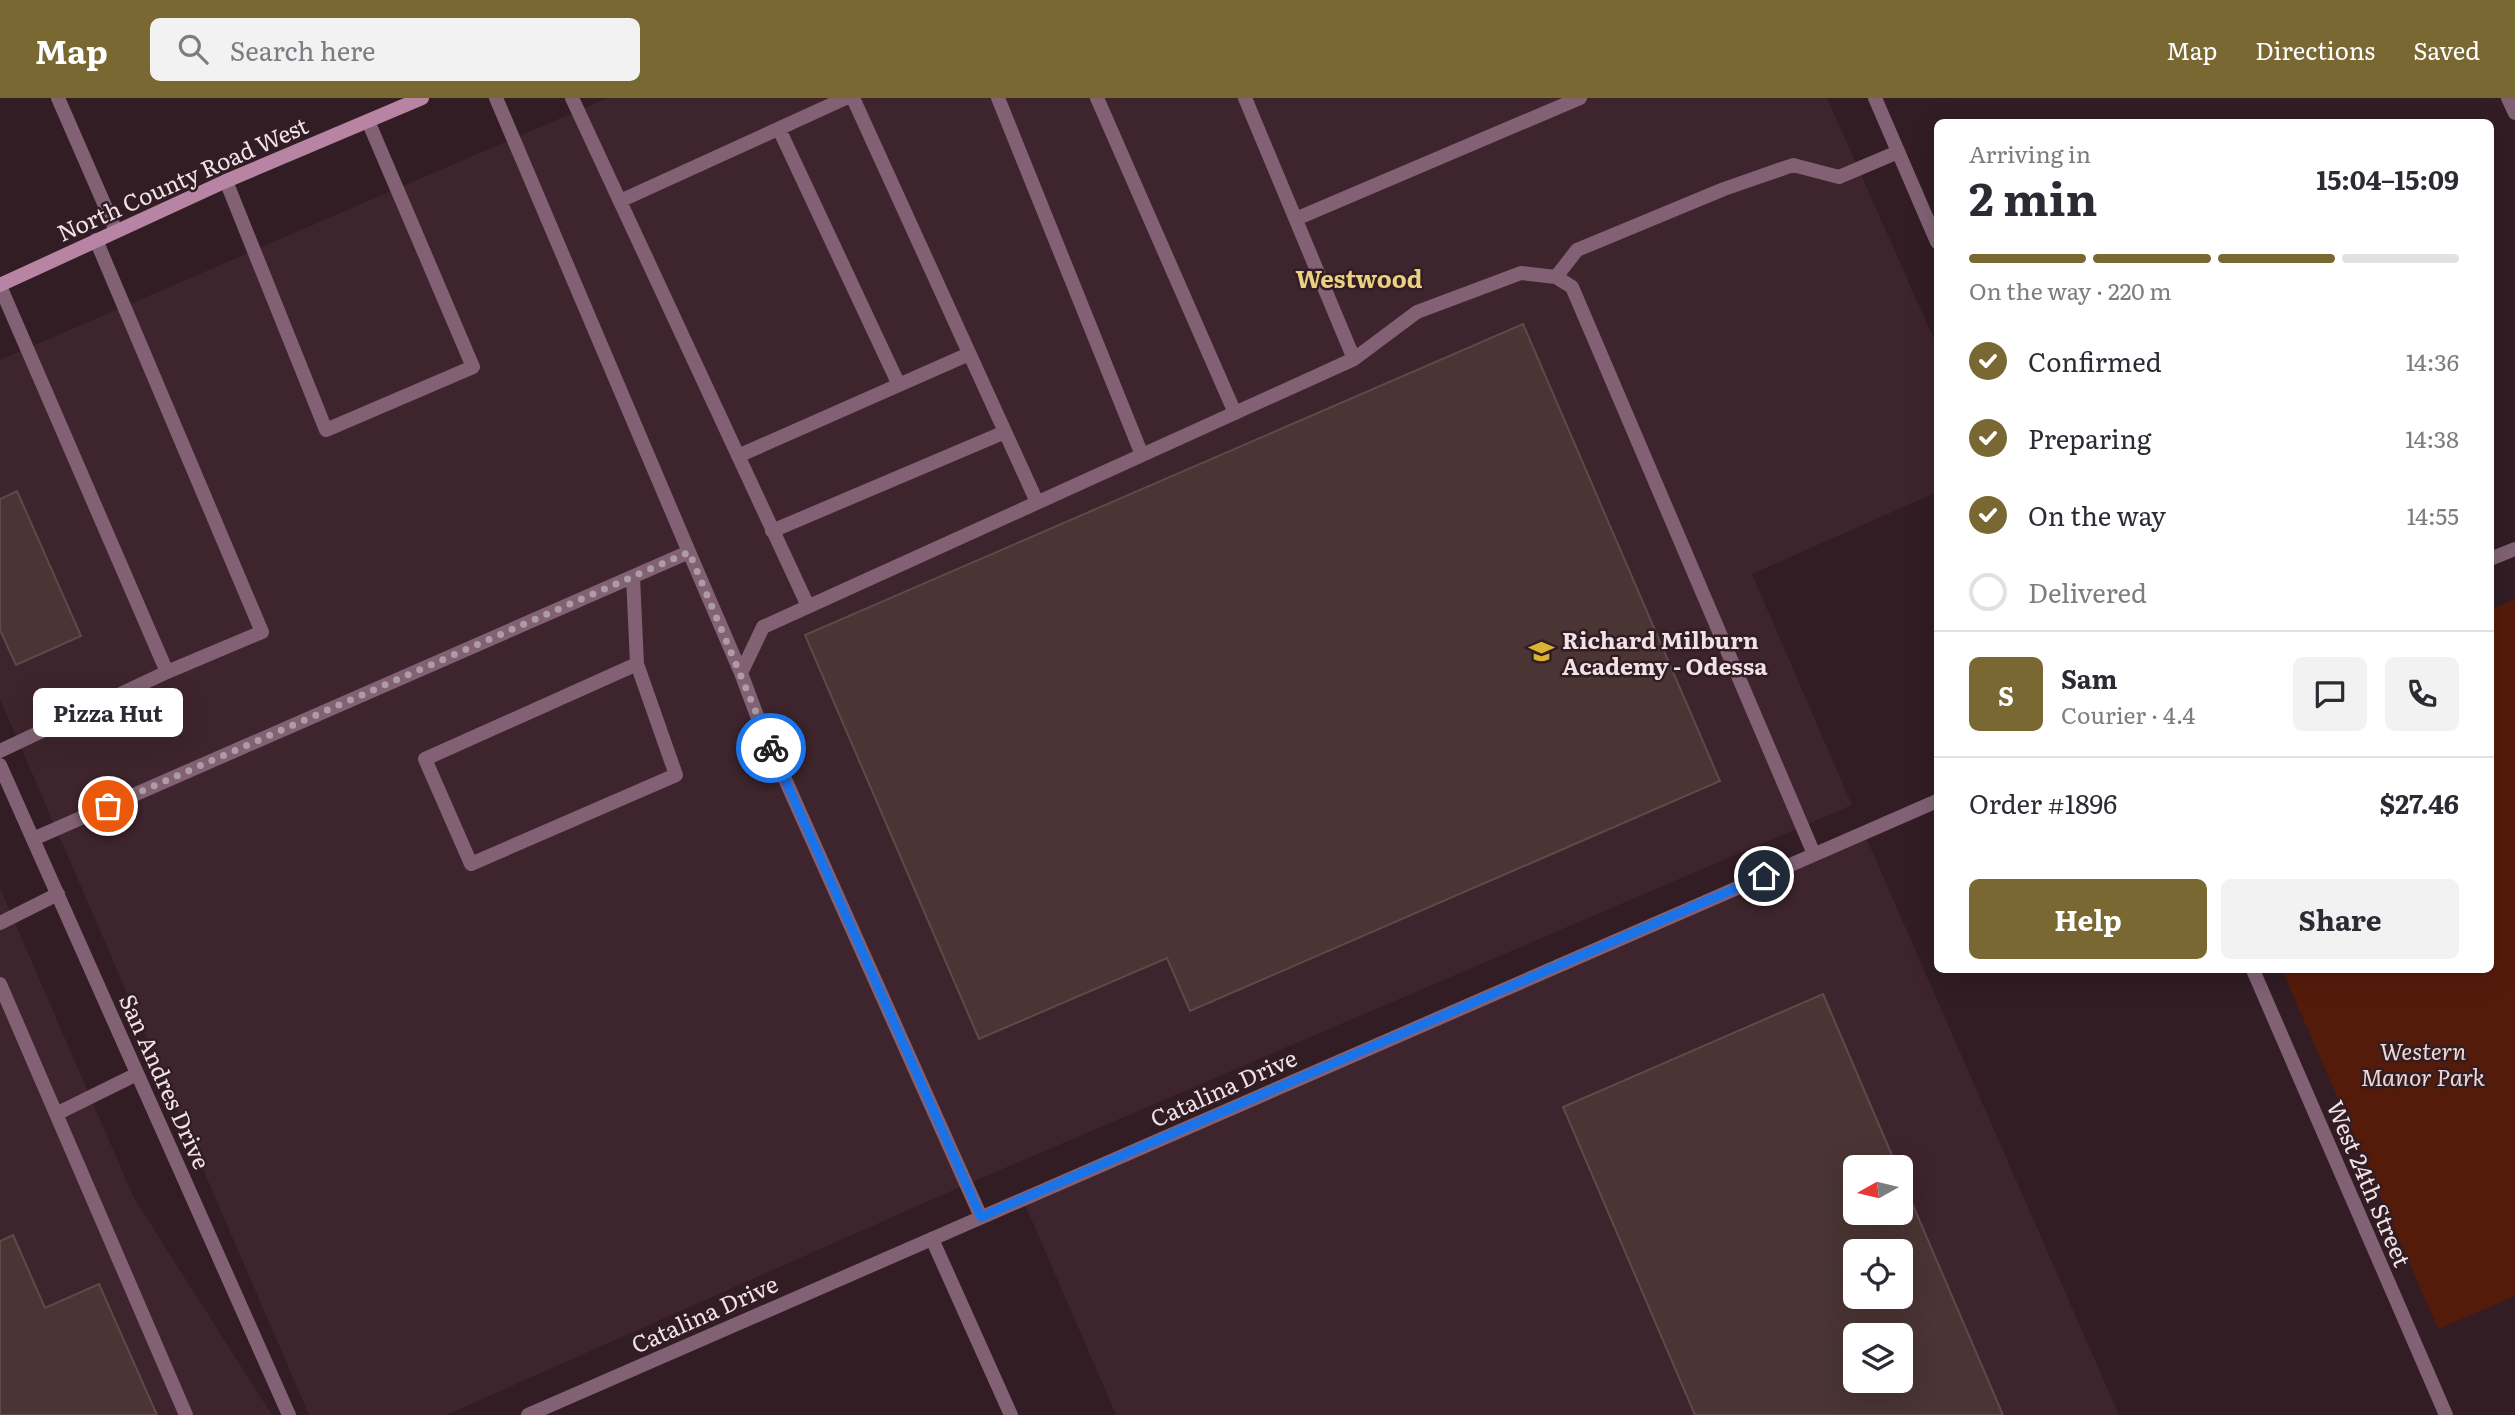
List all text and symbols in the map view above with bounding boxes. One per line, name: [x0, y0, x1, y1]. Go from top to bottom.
search box: [150, 18, 640, 81]
text: Map: [35, 25, 108, 74]
icon: search: [174, 30, 212, 68]
text: Search here: [230, 30, 376, 69]
text: Map: [2166, 32, 2217, 67]
text: Directions: [2255, 32, 2375, 67]
text: Saved: [2413, 32, 2480, 67]
street label: North County Road West: [51, 107, 314, 249]
text: Arriving in: [1969, 136, 2091, 170]
text: 15:04–15:09: [2316, 159, 2459, 198]
text: 2 min: [1969, 162, 2098, 230]
district label: Westwood: [1296, 260, 1423, 295]
text: On the way · 220 m: [1969, 273, 2172, 307]
text: Confirmed: [2028, 341, 2162, 380]
icon: check: [1969, 342, 2007, 380]
text: 14:36: [2406, 344, 2459, 378]
text: Preparing: [2028, 418, 2151, 457]
icon: check: [1969, 419, 2007, 457]
text: 14:38: [2405, 421, 2459, 455]
text: On the way: [2028, 495, 2166, 534]
icon: check: [1969, 496, 2007, 534]
text: 14:55: [2407, 498, 2459, 532]
text: Delivered: [2028, 572, 2147, 611]
place label: Richard Milburn Academy - Odessa: [1562, 622, 1768, 682]
school or university icon: Richard Milburn Academy - Odessa: [1528, 638, 1556, 666]
button: chat: [2293, 657, 2367, 731]
button: phone: [2385, 657, 2459, 731]
text: Sam: [2061, 658, 2117, 697]
text: S: [1998, 675, 2014, 714]
callout: Pizza Hut: [33, 687, 183, 736]
text: Pizza Hut: [53, 695, 163, 729]
text: Courier · 4.4: [2061, 697, 2195, 731]
courier: [736, 713, 806, 783]
icon: bike: [752, 729, 790, 767]
pin: [78, 776, 138, 836]
text: Order #1896: [1969, 783, 2117, 822]
text: $27.46: [2380, 783, 2459, 822]
icon: bag: [89, 787, 127, 825]
pin: [1734, 846, 1794, 906]
icon: home: [1745, 857, 1783, 895]
button: Help: [1969, 879, 2207, 959]
button: Share: [2221, 879, 2459, 959]
street label: San Andres Drive: [112, 988, 220, 1174]
park label: Western Manor Park: [2361, 1033, 2486, 1093]
street label: Catalina Drive: [1144, 1040, 1302, 1134]
street label: West 24th Street: [2320, 1094, 2421, 1272]
north arrow: [1843, 1155, 1913, 1225]
map controls: [1843, 1155, 1913, 1393]
button: locate: [1843, 1239, 1913, 1309]
street label: Catalina Drive: [625, 1266, 783, 1360]
button: layers: [1843, 1323, 1913, 1393]

